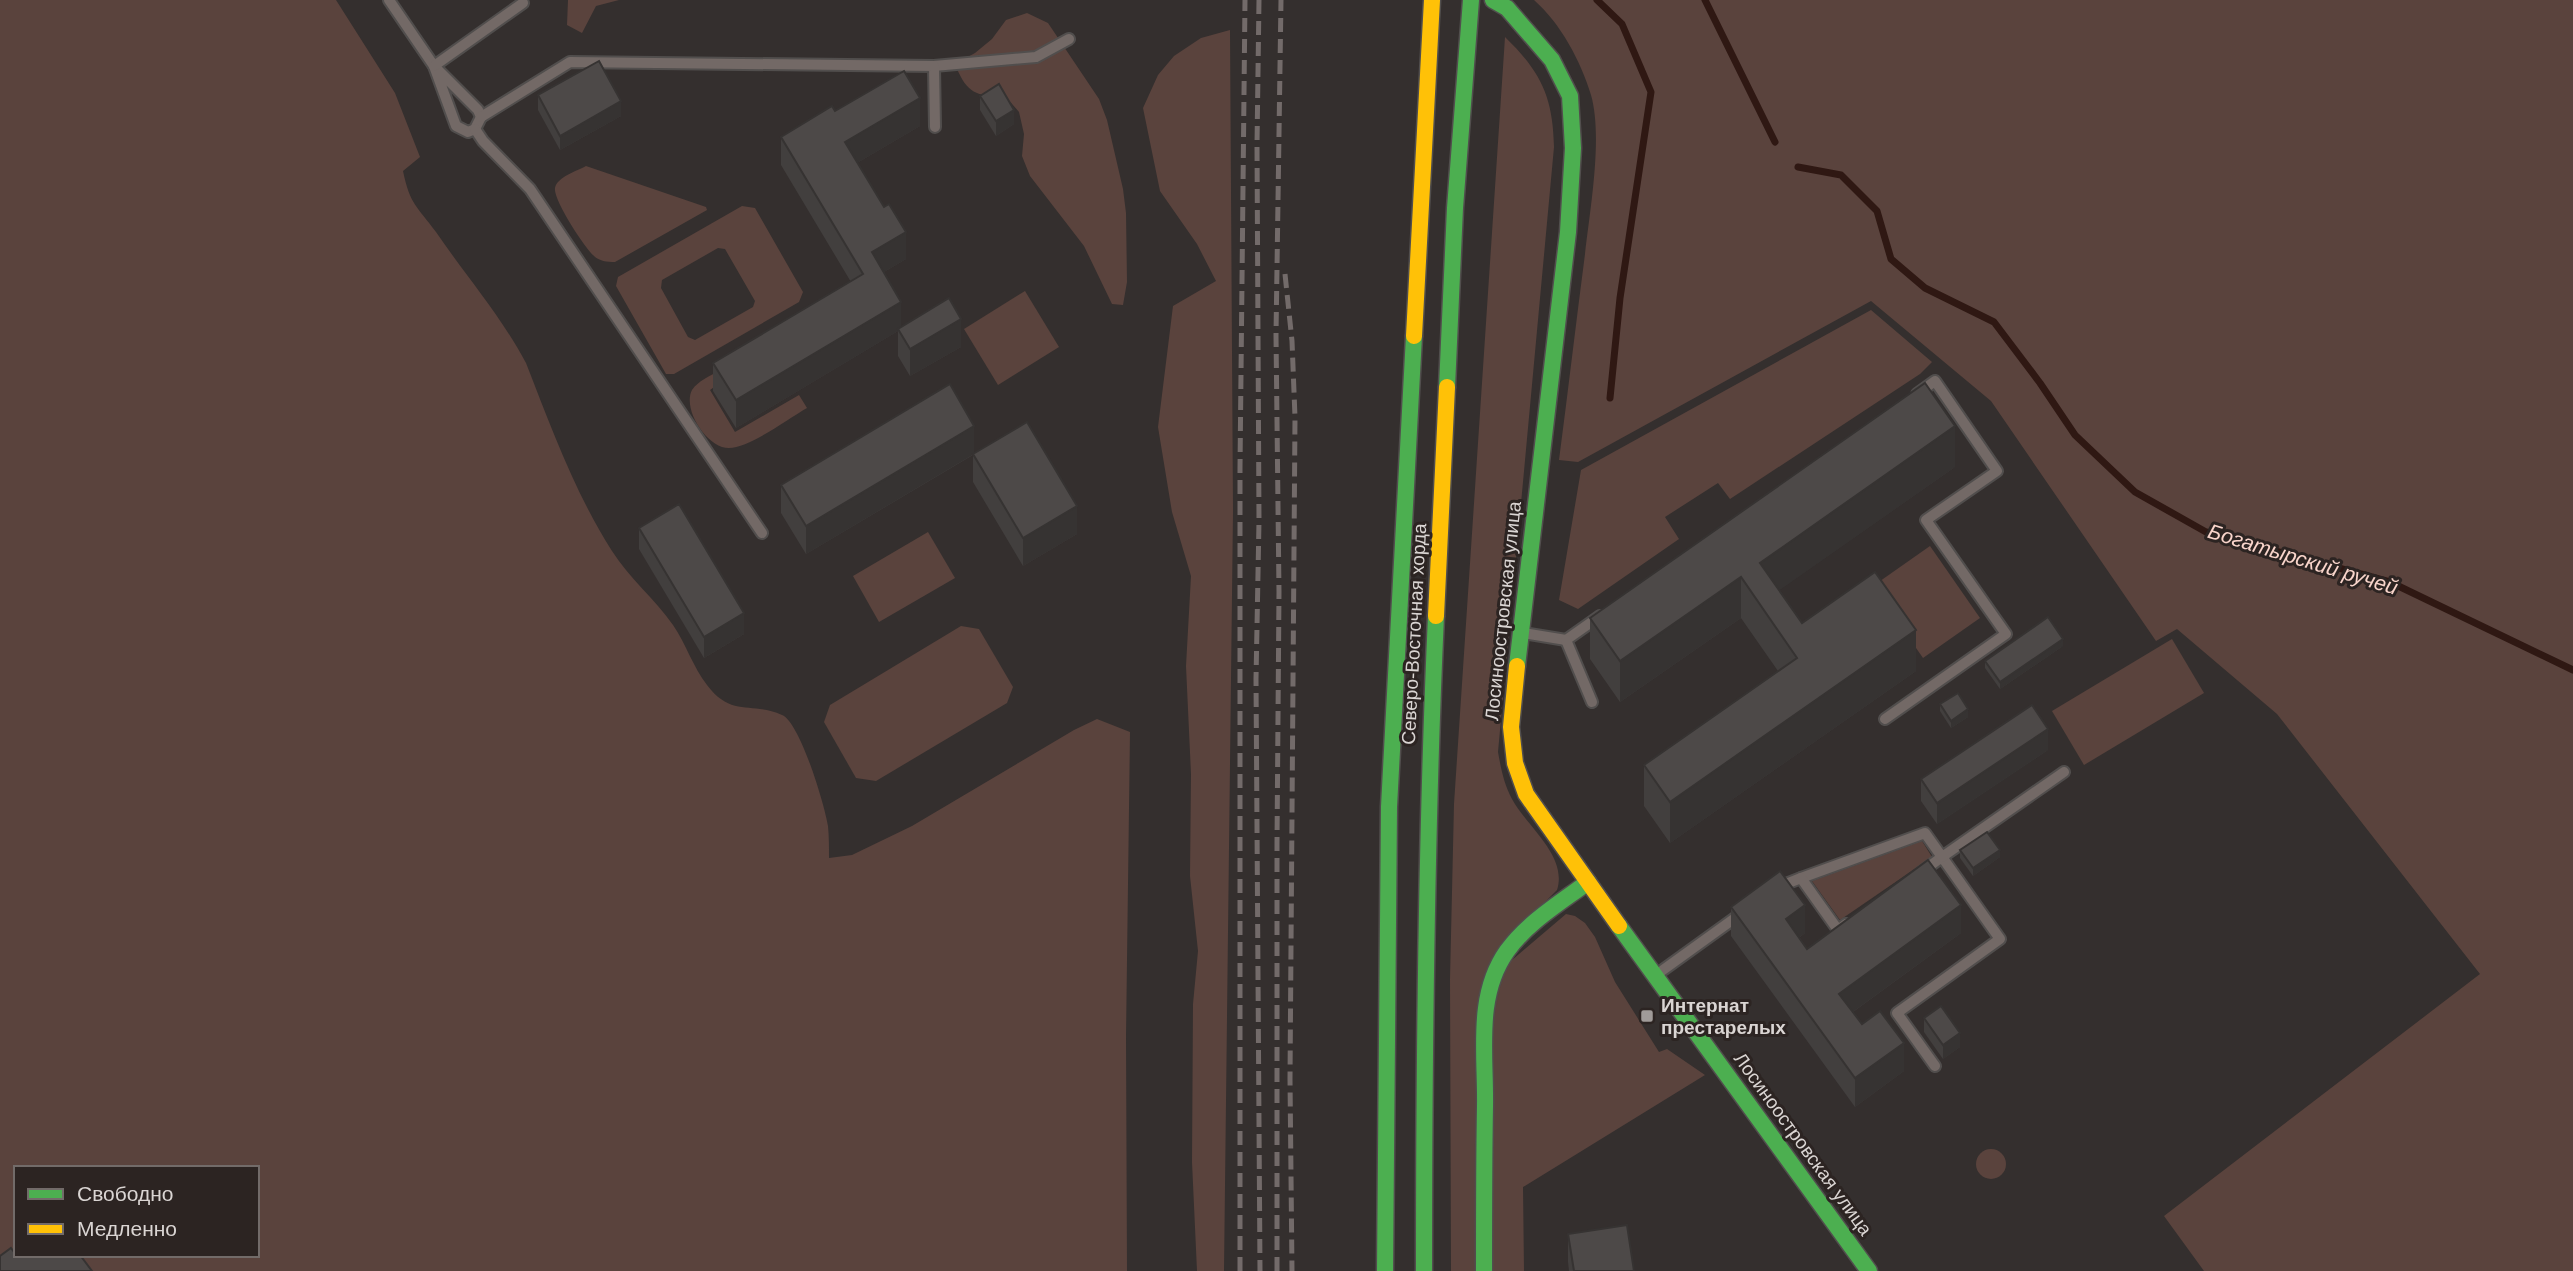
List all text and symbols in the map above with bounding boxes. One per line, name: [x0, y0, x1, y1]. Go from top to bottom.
street label: Лосиноостровская улица: [1481, 500, 1525, 722]
water label: Богатырский ручей: [2205, 519, 2401, 599]
street label: Северо-Восточная хорда: [1398, 522, 1430, 745]
place label: Интернат престарелых: [1661, 995, 1786, 1038]
marker: Интернат престарелых: [1639, 1008, 1655, 1024]
street label: Лосиноостровская улица: [1730, 1049, 1877, 1240]
legend: [14, 1166, 259, 1257]
text: Свободно: [77, 1182, 174, 1205]
text: Медленно: [77, 1217, 177, 1240]

